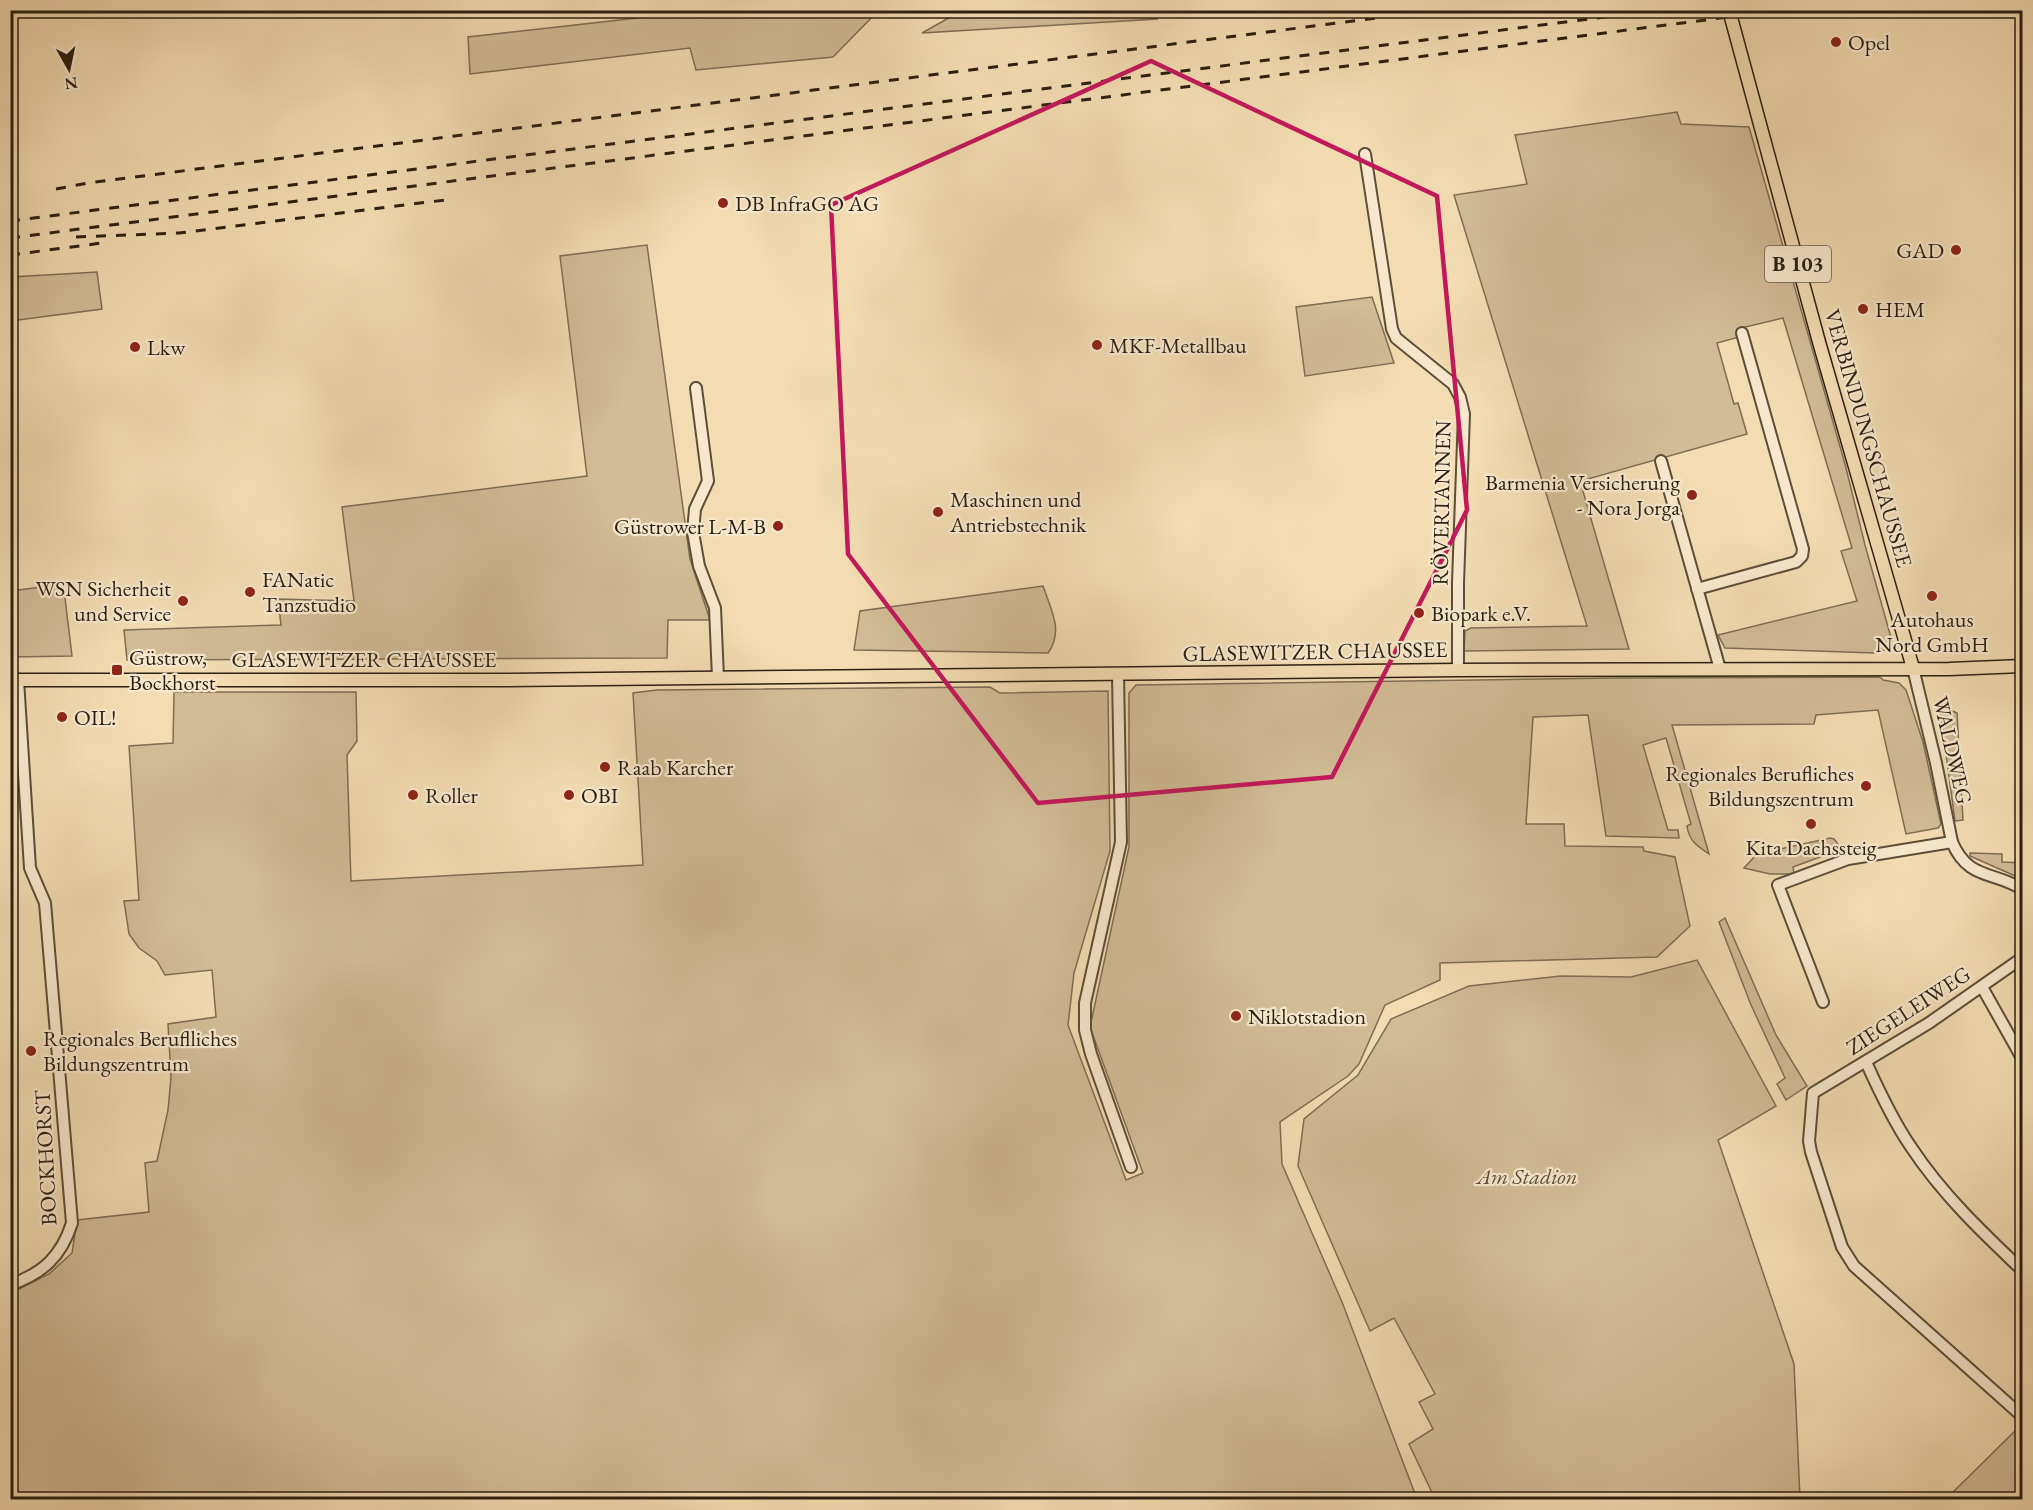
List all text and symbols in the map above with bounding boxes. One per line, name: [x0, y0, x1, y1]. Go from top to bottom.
place label: Opel: [1848, 28, 1890, 57]
marker: Opel: [1829, 35, 1843, 49]
north arrow: [39, 39, 99, 99]
text: N: [63, 72, 79, 95]
place label: DB InfraGO AG: [735, 189, 879, 218]
marker: DB InfraGO AG: [716, 196, 730, 210]
place label: GAD: [1896, 236, 1944, 265]
marker: GAD: [1949, 243, 1963, 257]
road number: B 103: [1765, 246, 1831, 282]
place label: HEM: [1875, 295, 1925, 324]
marker: HEM: [1856, 302, 1870, 316]
street label: VERBINDUNGSCHAUSSEE: [1818, 306, 1919, 571]
place label: MKF-Metallbau: [1109, 331, 1247, 360]
place label: Lkw: [147, 333, 186, 362]
marker: MKF-Metallbau: [1090, 338, 1104, 352]
marker: Lkw: [128, 340, 142, 354]
street label: RÖVERTANNEN: [1426, 420, 1457, 586]
place label: Barmenia Versicherung - Nora Jorga: [1485, 468, 1680, 522]
place label: Maschinen und Antriebstechnik: [949, 485, 1087, 539]
marker: Barmenia Versicherung - Nora Jorga: [1685, 488, 1699, 502]
marker: Maschinen und Antriebstechnik: [931, 505, 945, 519]
place label: Güstrower L-M-B: [614, 512, 766, 541]
marker: Güstrower L-M-B: [771, 519, 785, 533]
place label: FANatic Tanzstudio: [262, 565, 356, 619]
place label: WSN Sicherheit und Service: [35, 574, 171, 628]
marker: FANatic Tanzstudio: [243, 585, 257, 599]
marker: Autohaus Nord GmbH: [1925, 589, 1939, 603]
marker: WSN Sicherheit und Service: [176, 594, 190, 608]
place label: Biopark e.V.: [1431, 599, 1531, 628]
place label: Autohaus Nord GmbH: [1875, 605, 1989, 659]
marker: Biopark e.V.: [1412, 606, 1426, 620]
street label: GLASEWITZER CHAUSSEE: [1182, 635, 1448, 668]
place label: Güstrow, Bockhorst: [129, 643, 216, 697]
street label: GLASEWITZER CHAUSSEE: [231, 645, 497, 674]
marker: Güstrow, Bockhorst: [110, 663, 124, 677]
street label: WALDWEG: [1926, 693, 1979, 807]
place label: OIL!: [74, 703, 117, 732]
marker: OIL!: [55, 710, 69, 724]
place label: Raab Karcher: [617, 753, 734, 782]
place label: Regionales Berufliches Bildungszentrum: [1665, 759, 1854, 813]
marker: Raab Karcher: [598, 760, 612, 774]
marker: Regionales Berufliches Bildungszentrum: [1859, 779, 1873, 793]
place label: Roller: [425, 781, 478, 810]
place label: OBI: [581, 781, 619, 810]
marker: Roller: [406, 788, 420, 802]
marker: OBI: [562, 788, 576, 802]
marker: Kita Dachssteig: [1804, 817, 1818, 831]
place label: Kita Dachssteig: [1746, 833, 1877, 862]
street label: ZIEGELEIWEG: [1840, 959, 1976, 1062]
place label: Niklotstadion: [1248, 1002, 1366, 1031]
marker: Niklotstadion: [1229, 1009, 1243, 1023]
place label: Regionales Beruflliches Bildungszentrum: [43, 1024, 237, 1078]
marker: Regionales Beruflliches Bildungszentrum: [24, 1044, 38, 1058]
street label: BOCKHORST: [27, 1089, 64, 1226]
park label: Am Stadion: [1475, 1162, 1577, 1191]

